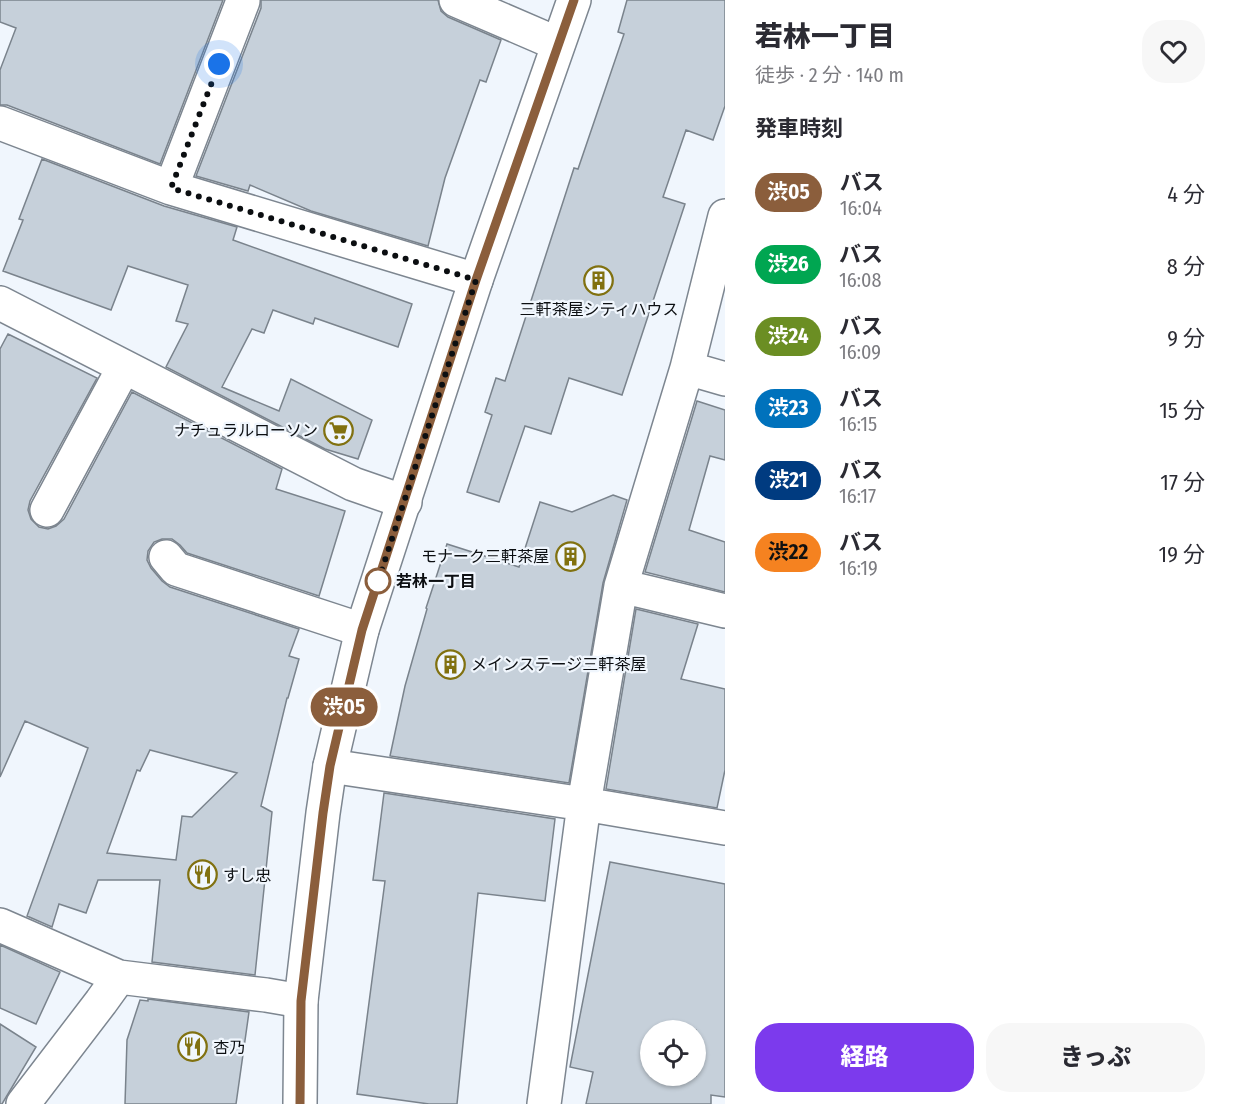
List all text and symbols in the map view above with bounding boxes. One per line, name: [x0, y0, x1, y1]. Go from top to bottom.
text: 若林一丁目: [755, 20, 895, 53]
button: heart: [1142, 20, 1205, 83]
your location: [204, 49, 234, 79]
text: 徒歩 · 2 分 · 140 m: [755, 63, 904, 87]
text: 発車時刻: [755, 115, 843, 142]
text: バス: [840, 169, 884, 196]
text: 渋05: [767, 179, 810, 205]
text: 4 分: [1167, 181, 1205, 208]
text: 16:04: [840, 196, 882, 220]
text: バス: [839, 241, 883, 268]
text: 渋26: [767, 251, 809, 277]
text: 8 分: [1167, 253, 1205, 280]
building icon: 三軒茶屋シティハウス: [583, 265, 615, 297]
text: 16:08: [839, 268, 881, 292]
place label: 三軒茶屋シティハウス: [519, 300, 679, 319]
text: バス: [839, 313, 883, 340]
text: 渋24: [767, 323, 809, 349]
text: 9 分: [1167, 325, 1205, 352]
text: 16:09: [839, 340, 881, 364]
text: バス: [839, 385, 883, 412]
text: 渋23: [768, 395, 808, 421]
text: 15 分: [1159, 397, 1205, 424]
text: 16:15: [839, 412, 877, 436]
supermarket icon: ナチュラルローソン: [323, 414, 355, 446]
place label: ナチュラルローソン: [174, 421, 318, 440]
text: バス: [839, 457, 883, 484]
text: 渋21: [768, 467, 808, 493]
text: 17 分: [1160, 469, 1205, 496]
text: 16:17: [839, 484, 876, 508]
text: バス: [839, 529, 883, 556]
text: 渋22: [768, 539, 808, 565]
building icon: モナーク三軒茶屋: [554, 540, 586, 572]
text: 19 分: [1159, 541, 1205, 568]
place label: モナーク三軒茶屋: [421, 547, 549, 566]
text: 16:19: [839, 556, 878, 580]
marker: 若林一丁目: [365, 568, 391, 594]
place label: 若林一丁目: [396, 572, 476, 591]
building icon: メインステージ三軒茶屋: [434, 648, 466, 680]
place label: メインステージ三軒茶屋: [471, 655, 646, 674]
line badge: 渋05: [310, 688, 379, 726]
text: 渋05: [323, 694, 365, 720]
restaurant icon: すし忠: [186, 859, 218, 891]
place label: すし忠: [223, 866, 271, 885]
map controls: [640, 1020, 706, 1086]
button: locate: [640, 1020, 706, 1086]
button: 経路: [755, 1023, 974, 1092]
button: きっぷ: [986, 1023, 1205, 1092]
restaurant icon: 杏乃: [176, 1031, 208, 1063]
place label: 杏乃: [213, 1038, 245, 1057]

